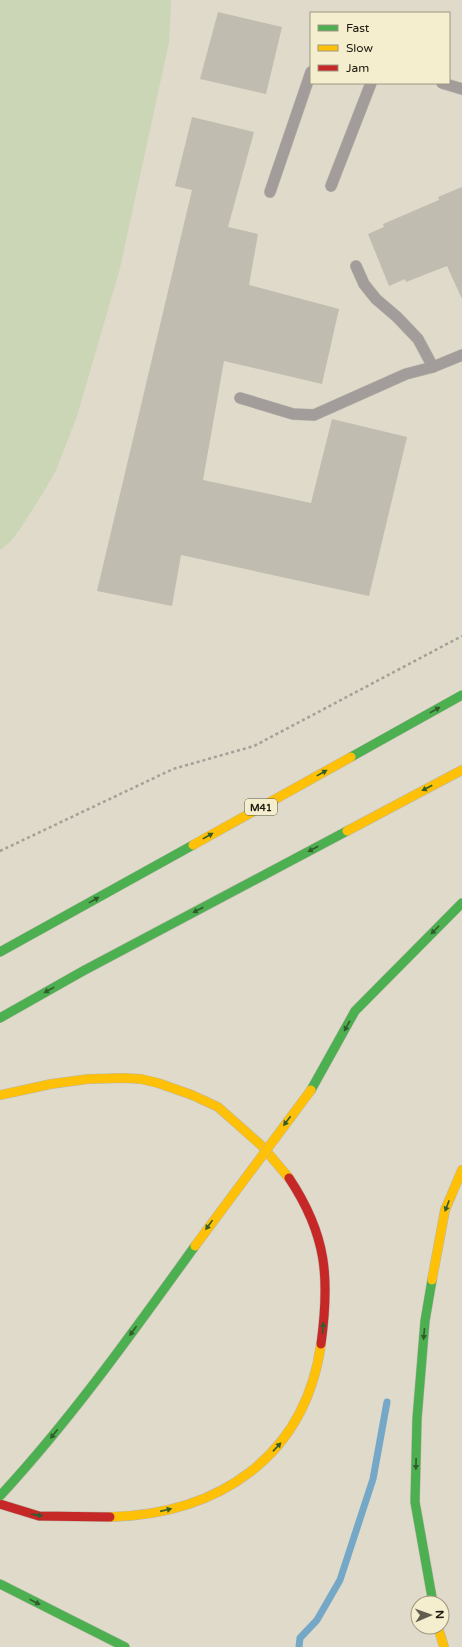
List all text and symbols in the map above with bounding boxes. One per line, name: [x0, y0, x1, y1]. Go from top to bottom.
legend: [310, 12, 450, 84]
text: Fast: [346, 21, 370, 35]
text: Slow: [346, 41, 373, 55]
text: Jam: [346, 61, 369, 75]
one-way arrow: [430, 707, 441, 714]
one-way arrow: [316, 770, 328, 777]
one-way arrow: [422, 785, 433, 791]
road number: M41: [245, 799, 277, 815]
one-way arrow: [202, 833, 214, 840]
one-way arrow: [307, 846, 318, 852]
one-way arrow: [89, 896, 100, 903]
one-way arrow: [192, 907, 204, 913]
one-way arrow: [430, 925, 440, 935]
one-way arrow: [43, 987, 55, 994]
one-way arrow: [344, 1020, 350, 1032]
one-way arrow: [283, 1116, 291, 1126]
one-way arrow: [444, 1201, 450, 1213]
one-way arrow: [205, 1220, 214, 1231]
one-way arrow: [320, 1322, 327, 1334]
one-way arrow: [129, 1325, 137, 1336]
one-way arrow: [420, 1328, 427, 1340]
one-way arrow: [50, 1428, 59, 1439]
one-way arrow: [272, 1442, 281, 1452]
one-way arrow: [413, 1458, 419, 1471]
one-way arrow: [160, 1507, 172, 1513]
one-way arrow: [31, 1512, 43, 1518]
north arrow: [410, 1595, 450, 1635]
one-way arrow: [29, 1599, 41, 1605]
text: N: [433, 1610, 446, 1619]

